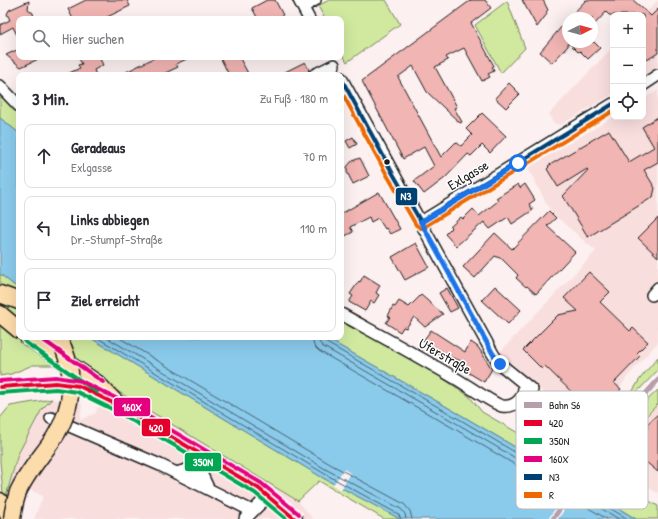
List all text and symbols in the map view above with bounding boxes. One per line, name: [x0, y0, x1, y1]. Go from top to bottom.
north arrow: [562, 12, 598, 48]
map controls: [610, 12, 646, 120]
button: +: [610, 12, 646, 48]
search box: [16, 16, 344, 60]
icon: search: [30, 27, 52, 49]
text: Hier suchen: [62, 28, 124, 49]
button: −: [610, 48, 646, 84]
button: locate: [610, 84, 646, 120]
text: 3 Min.: [32, 87, 69, 110]
text: Zu Fuß · 180 m: [260, 89, 328, 107]
text: Geradeaus: [71, 137, 125, 158]
icon: ahead: [33, 145, 55, 167]
text: 70 m: [303, 147, 327, 165]
route start: [509, 154, 527, 172]
street label: Exlgasse: [444, 155, 492, 195]
unlabelled marker: [382, 157, 392, 167]
text: Exlgasse: [71, 158, 112, 176]
line badge: N3: [395, 187, 418, 206]
text: N3: [401, 189, 411, 203]
text: Links abbiegen: [71, 209, 149, 230]
icon: left: [33, 217, 55, 239]
text: 110 m: [300, 219, 327, 237]
text: Dr.-Stumpf-Straße: [71, 230, 163, 248]
icon: arrive: [33, 289, 55, 311]
text: Ziel erreicht: [71, 290, 140, 311]
street label: Uferstraße: [415, 333, 475, 379]
route end: [491, 355, 509, 373]
legend: [516, 391, 648, 509]
line badge: 160X: [113, 397, 151, 417]
text: Bahn S6: [549, 398, 581, 412]
text: 160X: [122, 400, 142, 414]
text: 420: [549, 416, 563, 430]
line badge: 420: [141, 418, 171, 437]
text: 420: [149, 421, 163, 435]
text: 350N: [549, 434, 570, 448]
line badge: 350N: [184, 452, 222, 472]
text: 160X: [549, 452, 569, 466]
text: 350N: [193, 455, 213, 469]
text: N3: [549, 470, 560, 484]
text: R: [549, 488, 554, 502]

